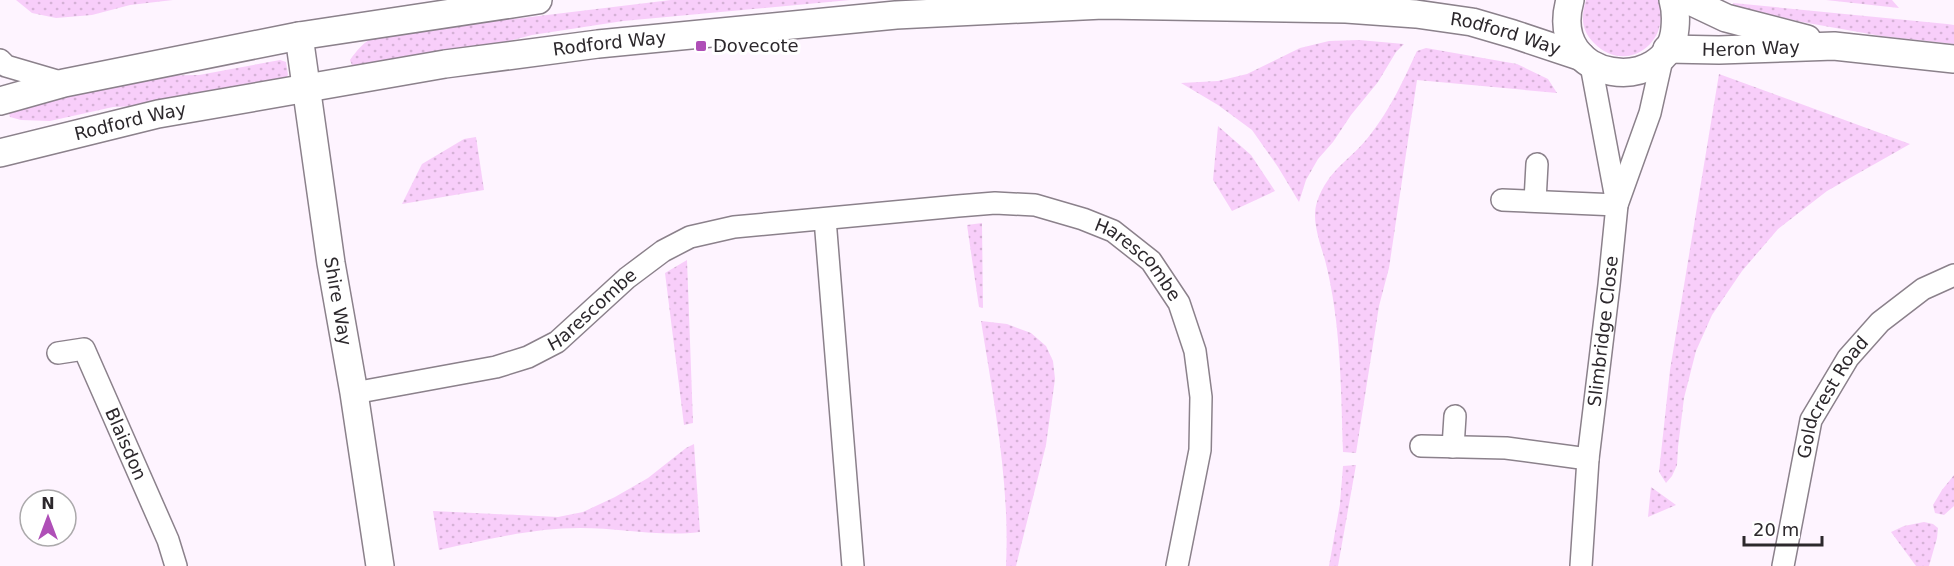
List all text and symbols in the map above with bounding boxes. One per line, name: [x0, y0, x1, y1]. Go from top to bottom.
street label: Rodford Way: [1449, 8, 1564, 59]
street label: Rodford Way: [552, 26, 668, 60]
place label: Dovecote: [713, 35, 799, 56]
street label: Heron Way: [1702, 36, 1801, 60]
marker: Dovecote: [694, 39, 708, 53]
street label: Rodford Way: [72, 98, 188, 144]
street label: Harescombe: [1092, 214, 1186, 305]
street label: Shire Way: [320, 255, 356, 348]
street label: Slimbridge Close: [1583, 255, 1622, 408]
street label: Harescombe: [544, 264, 640, 355]
street label: Goldcrest Road: [1793, 332, 1872, 460]
street label: Blaisdon: [101, 404, 151, 483]
north arrow: [18, 488, 78, 548]
text: N: [41, 494, 55, 513]
scale bar: [1744, 509, 1822, 547]
text: 20 m: [1753, 519, 1799, 540]

